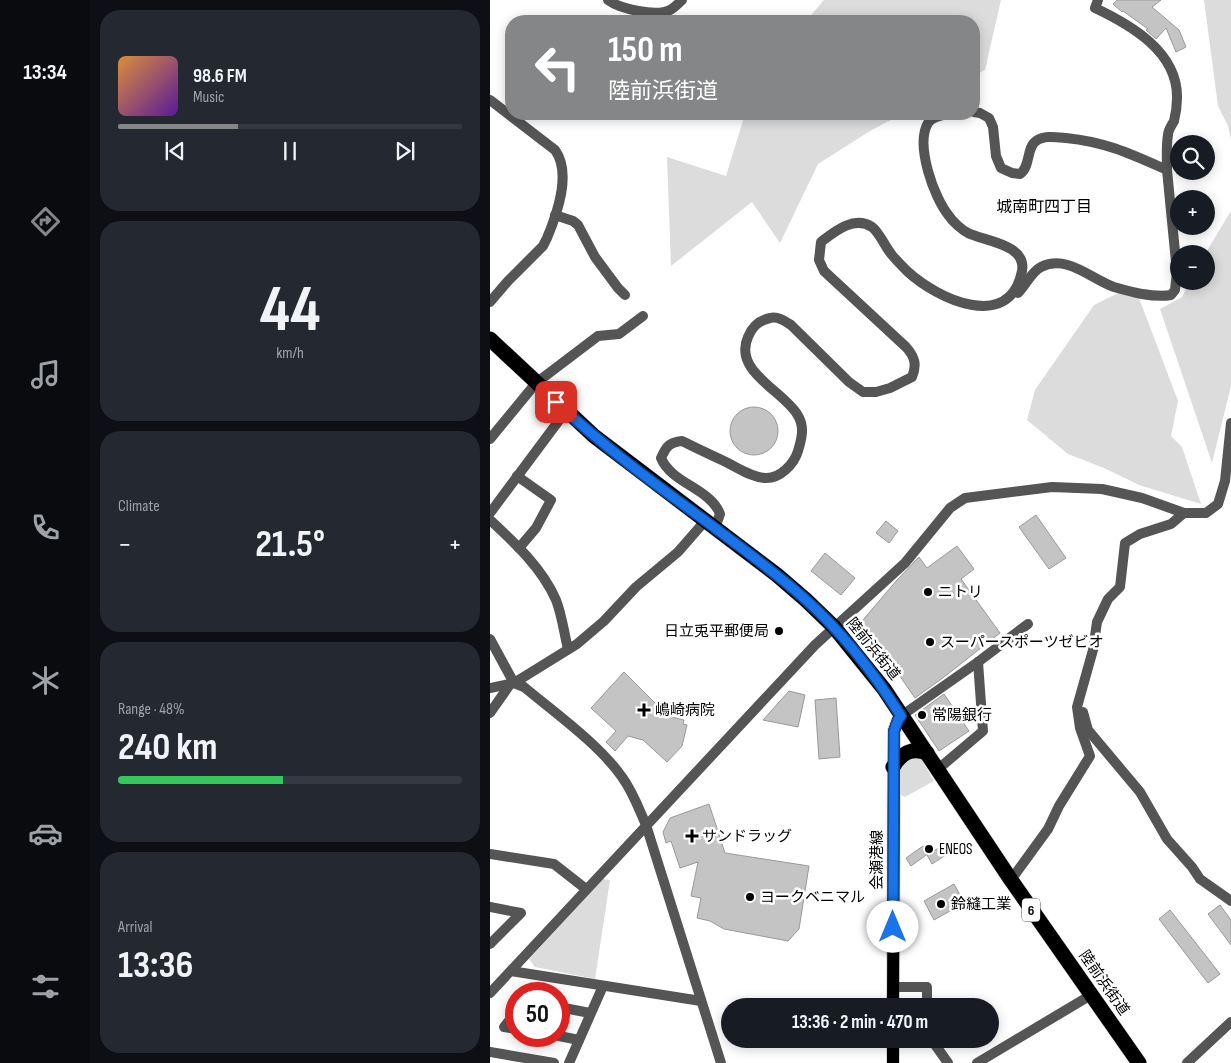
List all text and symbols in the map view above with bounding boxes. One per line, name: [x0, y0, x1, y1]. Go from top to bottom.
text: 150 m: [608, 29, 682, 72]
icon: left: [525, 35, 590, 100]
text: 13:34: [23, 59, 67, 86]
text: 98.6 FM: [193, 65, 247, 88]
text: 陸前浜街道: [608, 78, 718, 105]
text: Music: [193, 88, 224, 107]
map controls: [1170, 135, 1215, 290]
button: search: [1170, 135, 1215, 180]
icon: previous: [161, 137, 189, 165]
icon: pause: [276, 137, 304, 165]
icon: next: [391, 137, 419, 165]
button: +: [1170, 190, 1215, 235]
district label: 城南町四丁目: [996, 198, 1092, 217]
icon: directions: [28, 204, 63, 239]
button: −: [1170, 245, 1215, 290]
text: 44: [260, 272, 320, 350]
text: km/h: [276, 344, 304, 363]
icon: music: [28, 357, 63, 392]
pin: [535, 381, 577, 423]
icon: arrive: [542, 388, 570, 416]
text: Climate: [118, 497, 160, 516]
icon: phone: [28, 510, 63, 545]
text: 21.5°: [255, 522, 325, 567]
text: −: [118, 528, 132, 561]
text: +: [448, 528, 462, 561]
place label: ニトリ: [938, 583, 983, 602]
marker: ニトリ: [922, 586, 934, 598]
street label: 陸前浜街道: [842, 614, 904, 684]
place label: 日立兎平郵便局: [664, 622, 769, 641]
marker: 日立兎平郵便局: [773, 625, 785, 637]
place label: スーパースポーツゼビオ: [940, 633, 1104, 652]
marker: スーパースポーツゼビオ: [924, 636, 936, 648]
icon: climate: [28, 663, 63, 698]
text: Range · 48%: [118, 700, 185, 719]
place label: 嶋崎病院: [655, 701, 715, 720]
marker: 嶋崎病院: [637, 703, 651, 717]
place label: 常陽銀行: [932, 706, 992, 725]
marker: 常陽銀行: [916, 709, 928, 721]
text: 240 km: [118, 725, 217, 770]
icon: car: [28, 816, 63, 851]
place label: サンドラッグ: [702, 827, 792, 846]
marker: サンドラッグ: [686, 830, 698, 842]
street label: 会瀬港線: [868, 830, 887, 890]
place label: ENEOS: [939, 840, 973, 859]
marker: ENEOS: [923, 843, 935, 855]
place label: ヨークベニマル: [760, 888, 865, 907]
marker: ヨークベニマル: [744, 891, 756, 903]
place label: 鈴縫工業: [951, 895, 1011, 914]
marker: 鈴縫工業: [935, 898, 947, 910]
road number: 6: [1022, 898, 1040, 922]
position arrow: [866, 900, 918, 952]
text: Arrival: [118, 918, 152, 937]
text: 13:36: [118, 943, 193, 988]
street label: 陸前浜街道: [1075, 947, 1133, 1019]
icon: filters: [28, 969, 63, 1004]
speed limit sign: 50: [505, 982, 570, 1047]
text: 13:36 · 2 min · 470 m: [792, 1011, 928, 1034]

